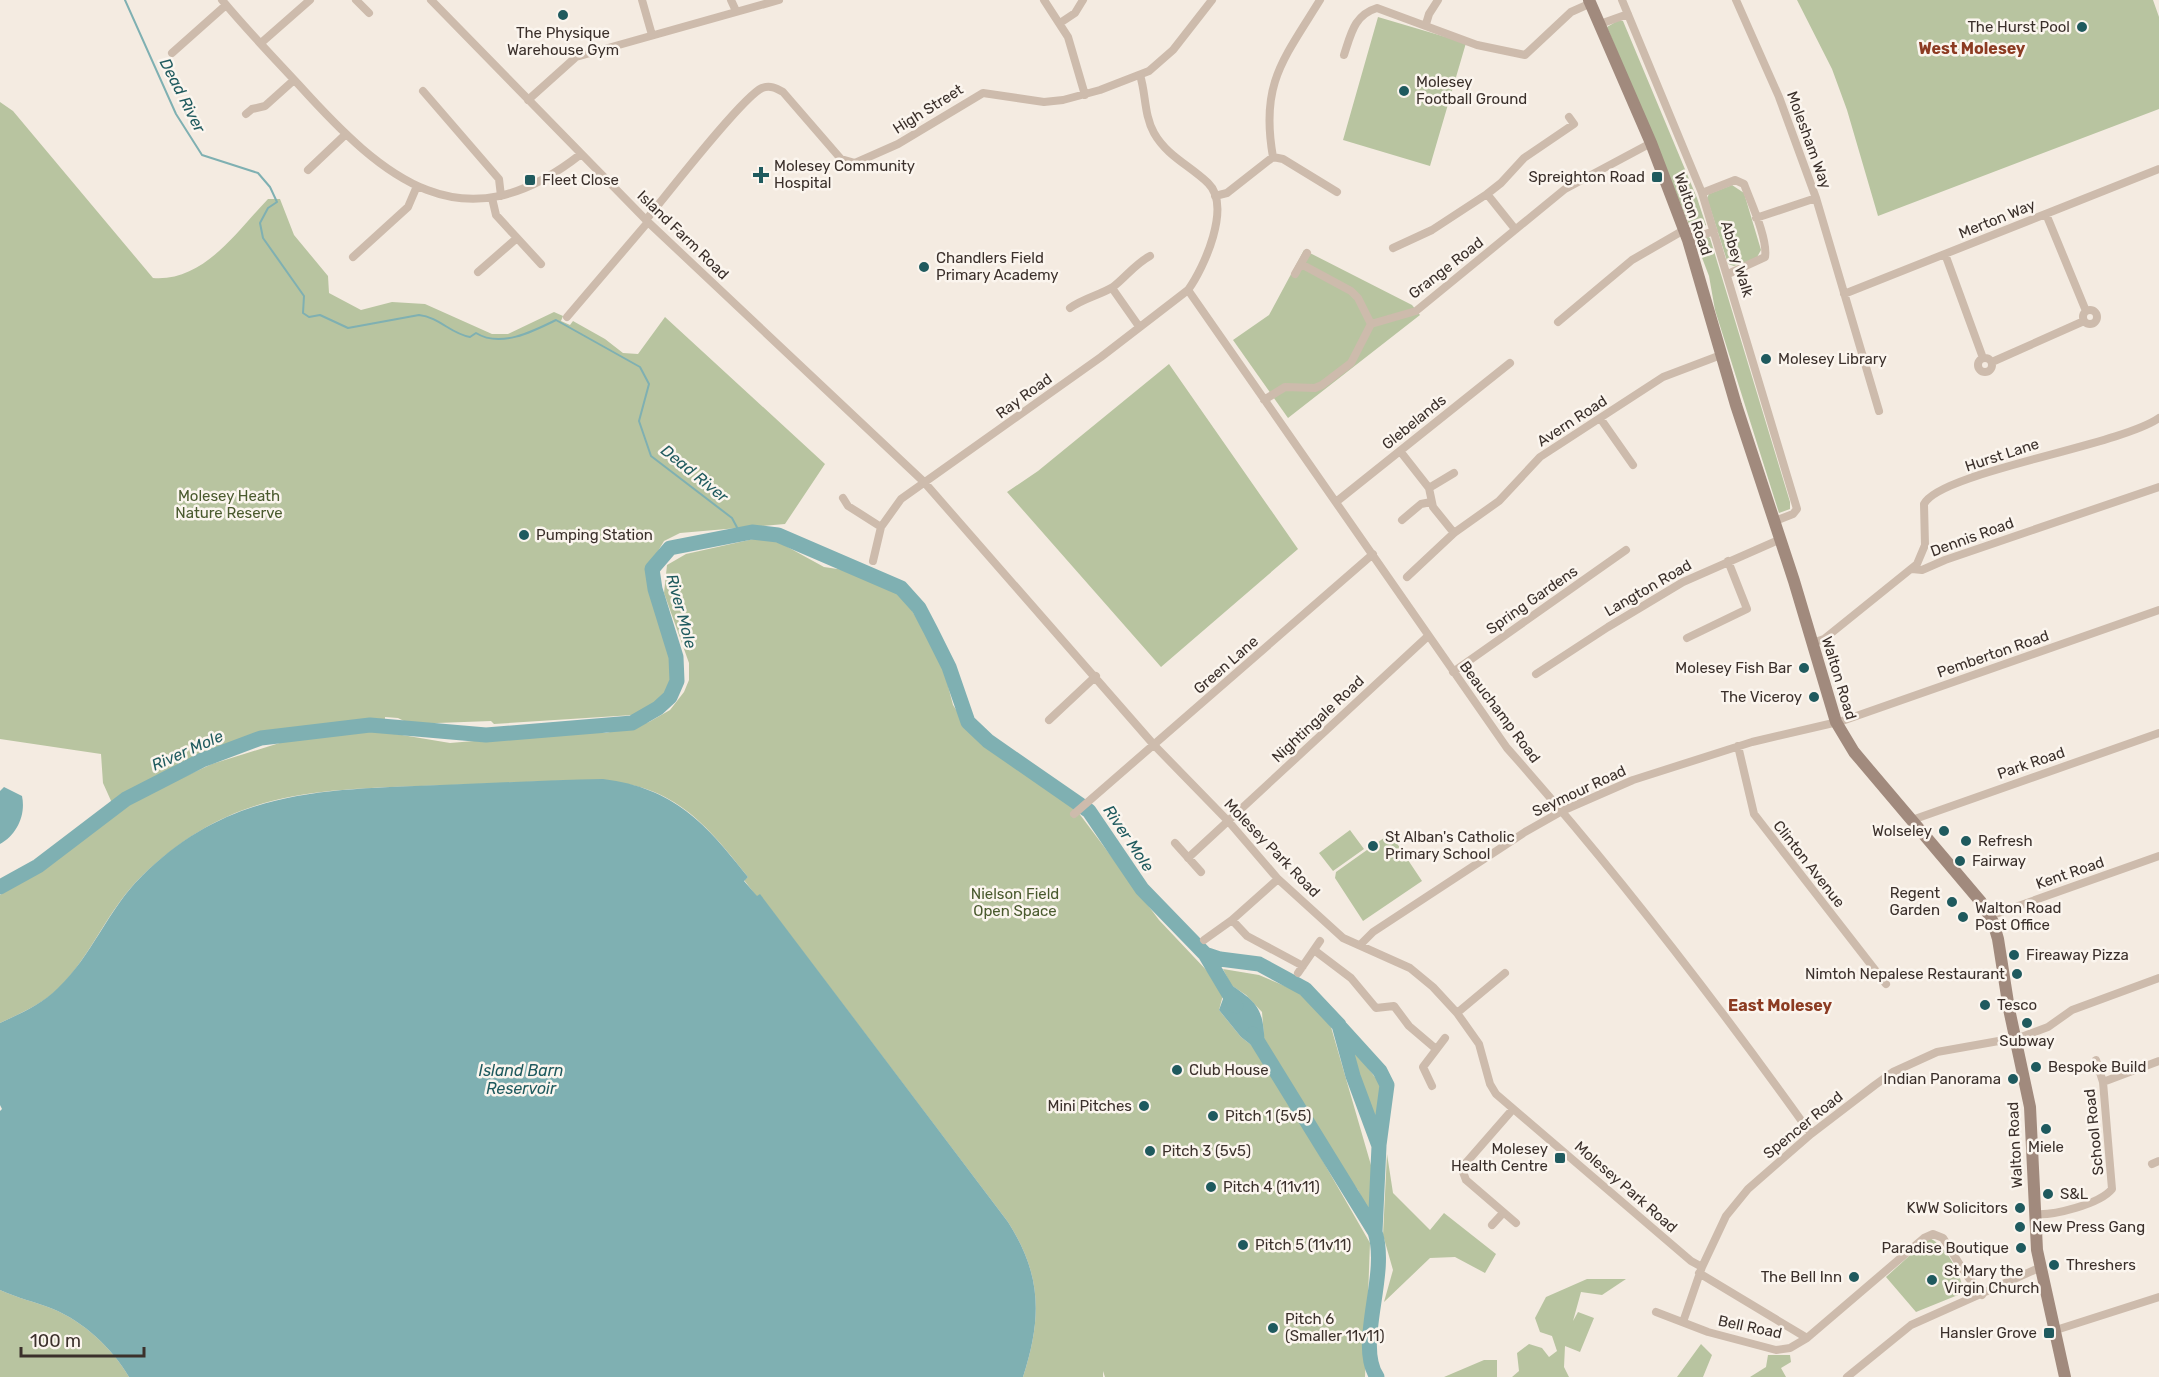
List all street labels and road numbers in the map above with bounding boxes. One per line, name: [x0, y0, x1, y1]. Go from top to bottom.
street label: High Street: [890, 80, 967, 138]
street label: Molesham Way: [1783, 89, 1835, 191]
street label: Walton Road: [1670, 170, 1716, 258]
street label: Island Farm Road: [634, 187, 732, 283]
street label: Merton Way: [1956, 195, 2038, 243]
street label: Abbey Walk: [1717, 219, 1757, 299]
street label: Grange Road: [1405, 233, 1487, 303]
street label: Ray Road: [992, 370, 1056, 422]
street label: Glebelands: [1378, 391, 1450, 453]
street label: Avern Road: [1534, 392, 1610, 450]
street label: Hurst Lane: [1963, 435, 2041, 475]
street label: Dennis Road: [1928, 514, 2016, 560]
street label: Langton Road: [1601, 556, 1695, 620]
street label: Spring Gardens: [1483, 562, 1581, 638]
street label: Pemberton Road: [1935, 626, 2051, 682]
street label: Green Lane: [1190, 632, 1262, 698]
street label: Walton Road: [1818, 634, 1860, 722]
street label: Beauchamp Road: [1456, 657, 1544, 767]
street label: Nightingale Road: [1268, 672, 1368, 766]
street label: Park Road: [1995, 743, 2067, 783]
street label: Seymour Road: [1529, 761, 1629, 821]
street label: Molesey Park Road: [1220, 795, 1324, 901]
street label: Clinton Avenue: [1769, 817, 1849, 911]
street label: Kent Road: [2033, 853, 2107, 893]
street label: Spencer Road: [1760, 1087, 1846, 1163]
street label: School Road: [2081, 1088, 2107, 1176]
street label: Walton Road: [2004, 1101, 2026, 1189]
street label: Molesey Park Road: [1571, 1138, 1681, 1236]
street label: Bell Road: [1716, 1311, 1784, 1343]

